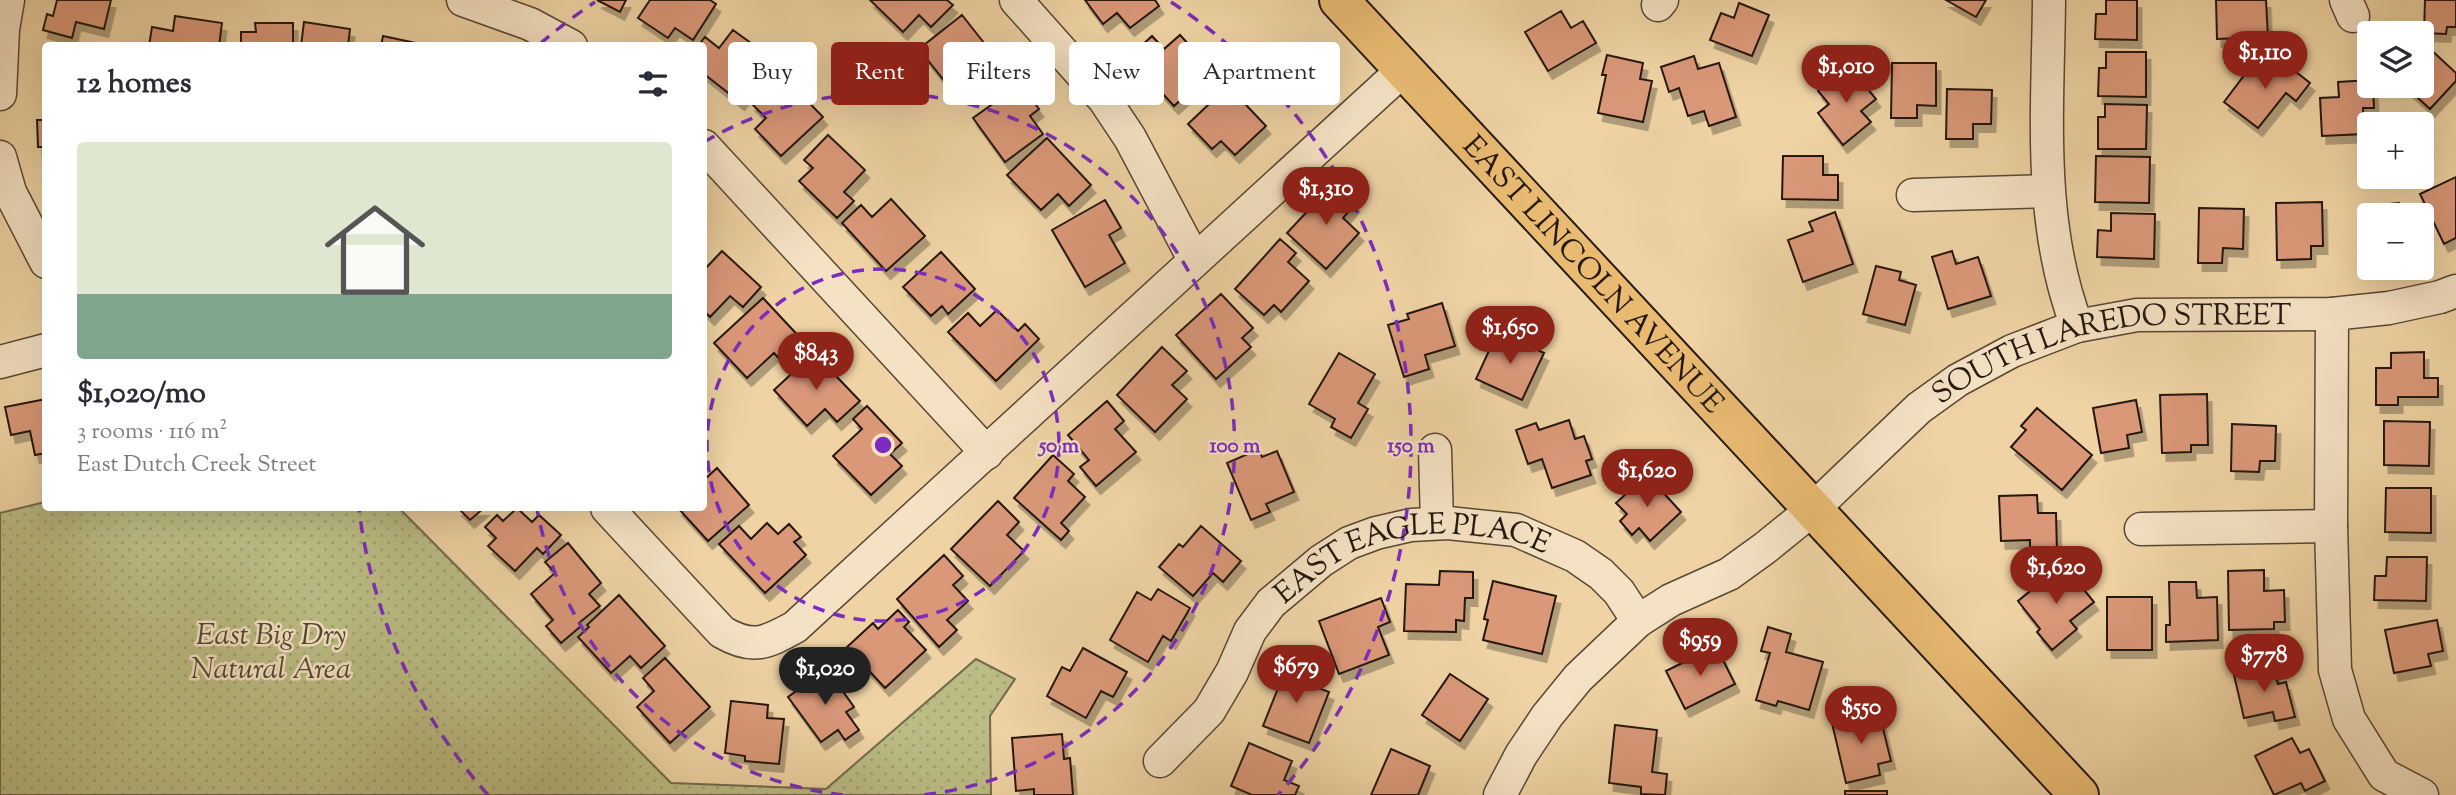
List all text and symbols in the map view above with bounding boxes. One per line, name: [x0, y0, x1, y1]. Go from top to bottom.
map controls: [2357, 21, 2434, 280]
button: layers: [2357, 21, 2434, 98]
pin: $1,110: [2208, 32, 2322, 91]
text: $1,110: [2238, 37, 2292, 70]
chip: Buy: [728, 42, 817, 105]
chip: Rent: [831, 42, 929, 105]
chip: Filters: [943, 42, 1055, 105]
chip: New: [1069, 42, 1164, 105]
chip: Apartment: [1178, 42, 1340, 105]
pin: $1,010: [1789, 46, 1903, 105]
text: $1,010: [1818, 51, 1874, 84]
text: 12 homes: [77, 63, 192, 106]
icon: filters: [634, 65, 672, 103]
button: +: [2357, 112, 2434, 189]
street label: EAST LINCOLN AVENUE: [1451, 127, 1733, 424]
pin: $1,310: [1269, 168, 1383, 227]
text: $1,310: [1299, 173, 1353, 206]
icon: home: [312, 187, 438, 313]
button: −: [2357, 203, 2434, 280]
street label: SOUTH LAREDO STREET: [1924, 295, 2291, 416]
pin: $1,650: [1453, 306, 1567, 366]
text: $1,650: [1482, 312, 1538, 345]
pin: $843: [775, 332, 857, 392]
text: $843: [794, 338, 838, 371]
text: $1,020/mo: [77, 373, 206, 416]
text: 3 rooms · 116 m²: [77, 416, 227, 449]
text: 50 m: [1037, 432, 1080, 462]
text: 100 m: [1210, 432, 1261, 462]
text: 150 m: [1387, 432, 1435, 462]
centre of rings: [871, 433, 895, 457]
text: East Dutch Creek Street: [77, 449, 316, 482]
pin: $1,620: [1590, 449, 1704, 509]
text: $1,620: [1617, 455, 1677, 488]
street label: EAST EAGLE PLACE: [1266, 504, 1557, 616]
pin: $1,620: [1999, 546, 2113, 606]
text: $1,620: [2026, 552, 2086, 585]
park label: East Big Dry Natural Area: [191, 615, 351, 692]
pin: $959: [1659, 618, 1741, 678]
text: $959: [1679, 624, 1721, 657]
pin: $778: [2223, 634, 2305, 694]
text: $778: [2241, 640, 2287, 673]
pin: $679: [1255, 646, 1337, 705]
pin: $1,020: [768, 648, 882, 707]
text: $679: [1273, 651, 1319, 684]
text: $1,020: [795, 653, 855, 686]
pin: $550: [1820, 686, 1902, 746]
text: $550: [1841, 692, 1881, 725]

